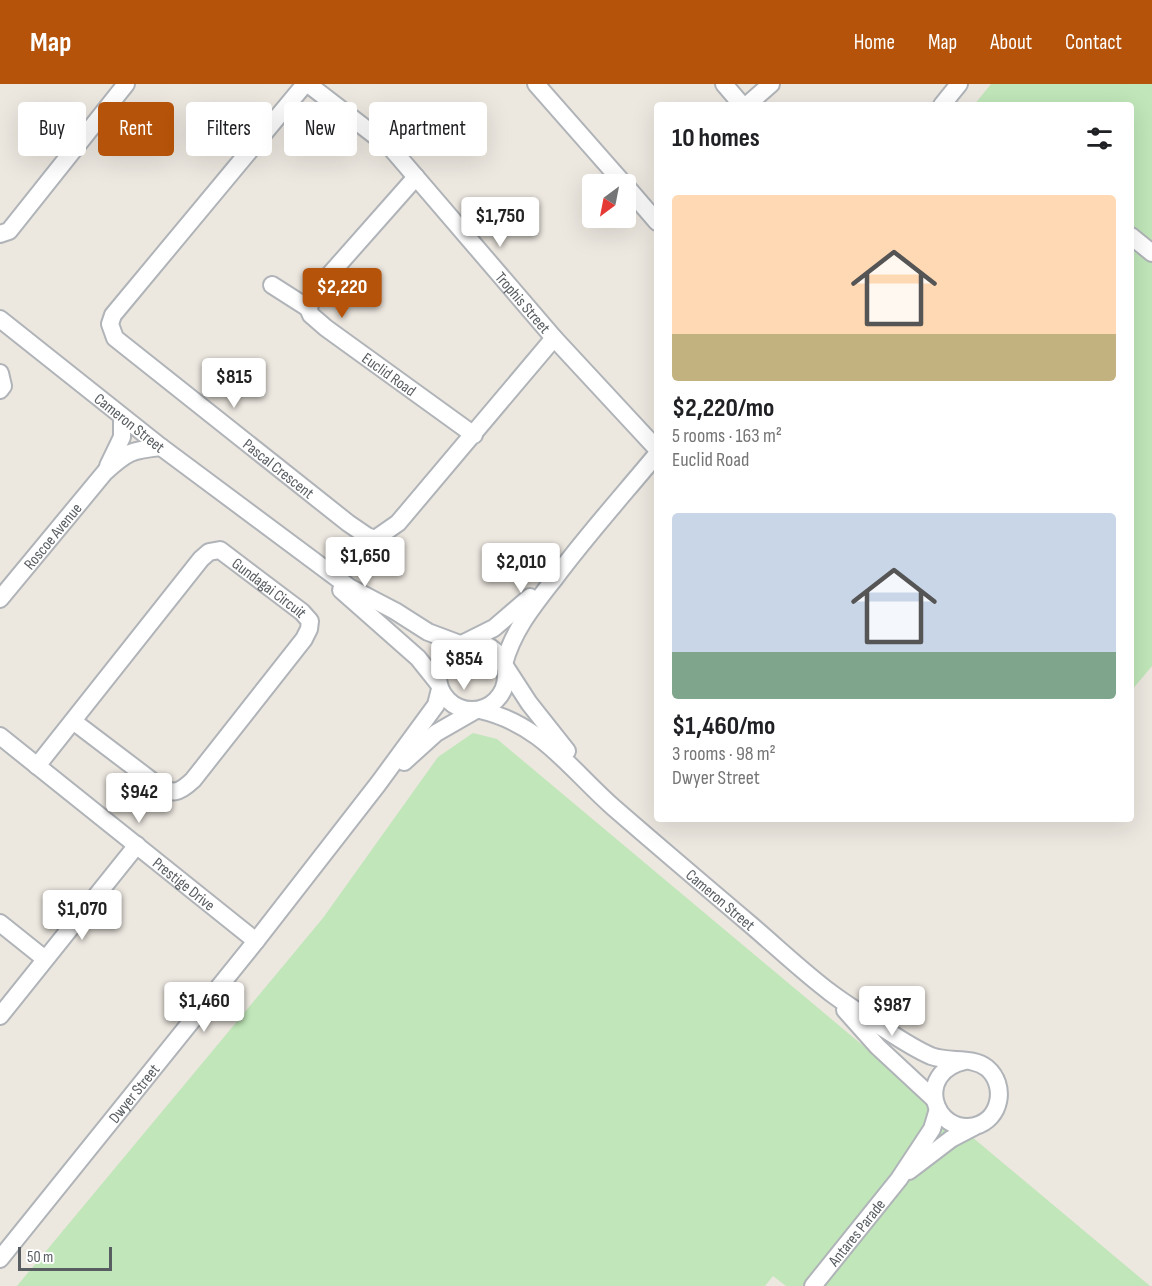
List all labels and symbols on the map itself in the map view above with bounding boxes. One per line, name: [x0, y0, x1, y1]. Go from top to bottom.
north arrow: [582, 174, 636, 228]
pin: $1,750: [451, 197, 549, 248]
pin: $2,220: [293, 268, 391, 319]
street label: Trophis Street: [491, 269, 554, 338]
street label: Euclid Road: [358, 349, 419, 401]
pin: $815: [198, 358, 270, 409]
street label: Cameron Street: [90, 390, 168, 457]
street label: Pascal Crescent: [239, 435, 317, 503]
street label: Roscoe Avenue: [20, 500, 86, 574]
pin: $1,650: [316, 537, 414, 588]
pin: $2,010: [472, 543, 570, 594]
street label: Gundagai Circuit: [228, 554, 310, 622]
pin: $854: [428, 640, 500, 691]
pin: $942: [103, 773, 175, 824]
street label: Prestige Drive: [148, 854, 218, 915]
street label: Cameron Street: [681, 866, 758, 935]
pin: $1,070: [33, 890, 131, 941]
pin: $1,460: [155, 982, 253, 1033]
pin: $987: [856, 986, 928, 1037]
street label: Dwyer Street: [105, 1061, 164, 1127]
street label: Antares Parade: [824, 1196, 890, 1271]
scale bar: [18, 1244, 112, 1272]

